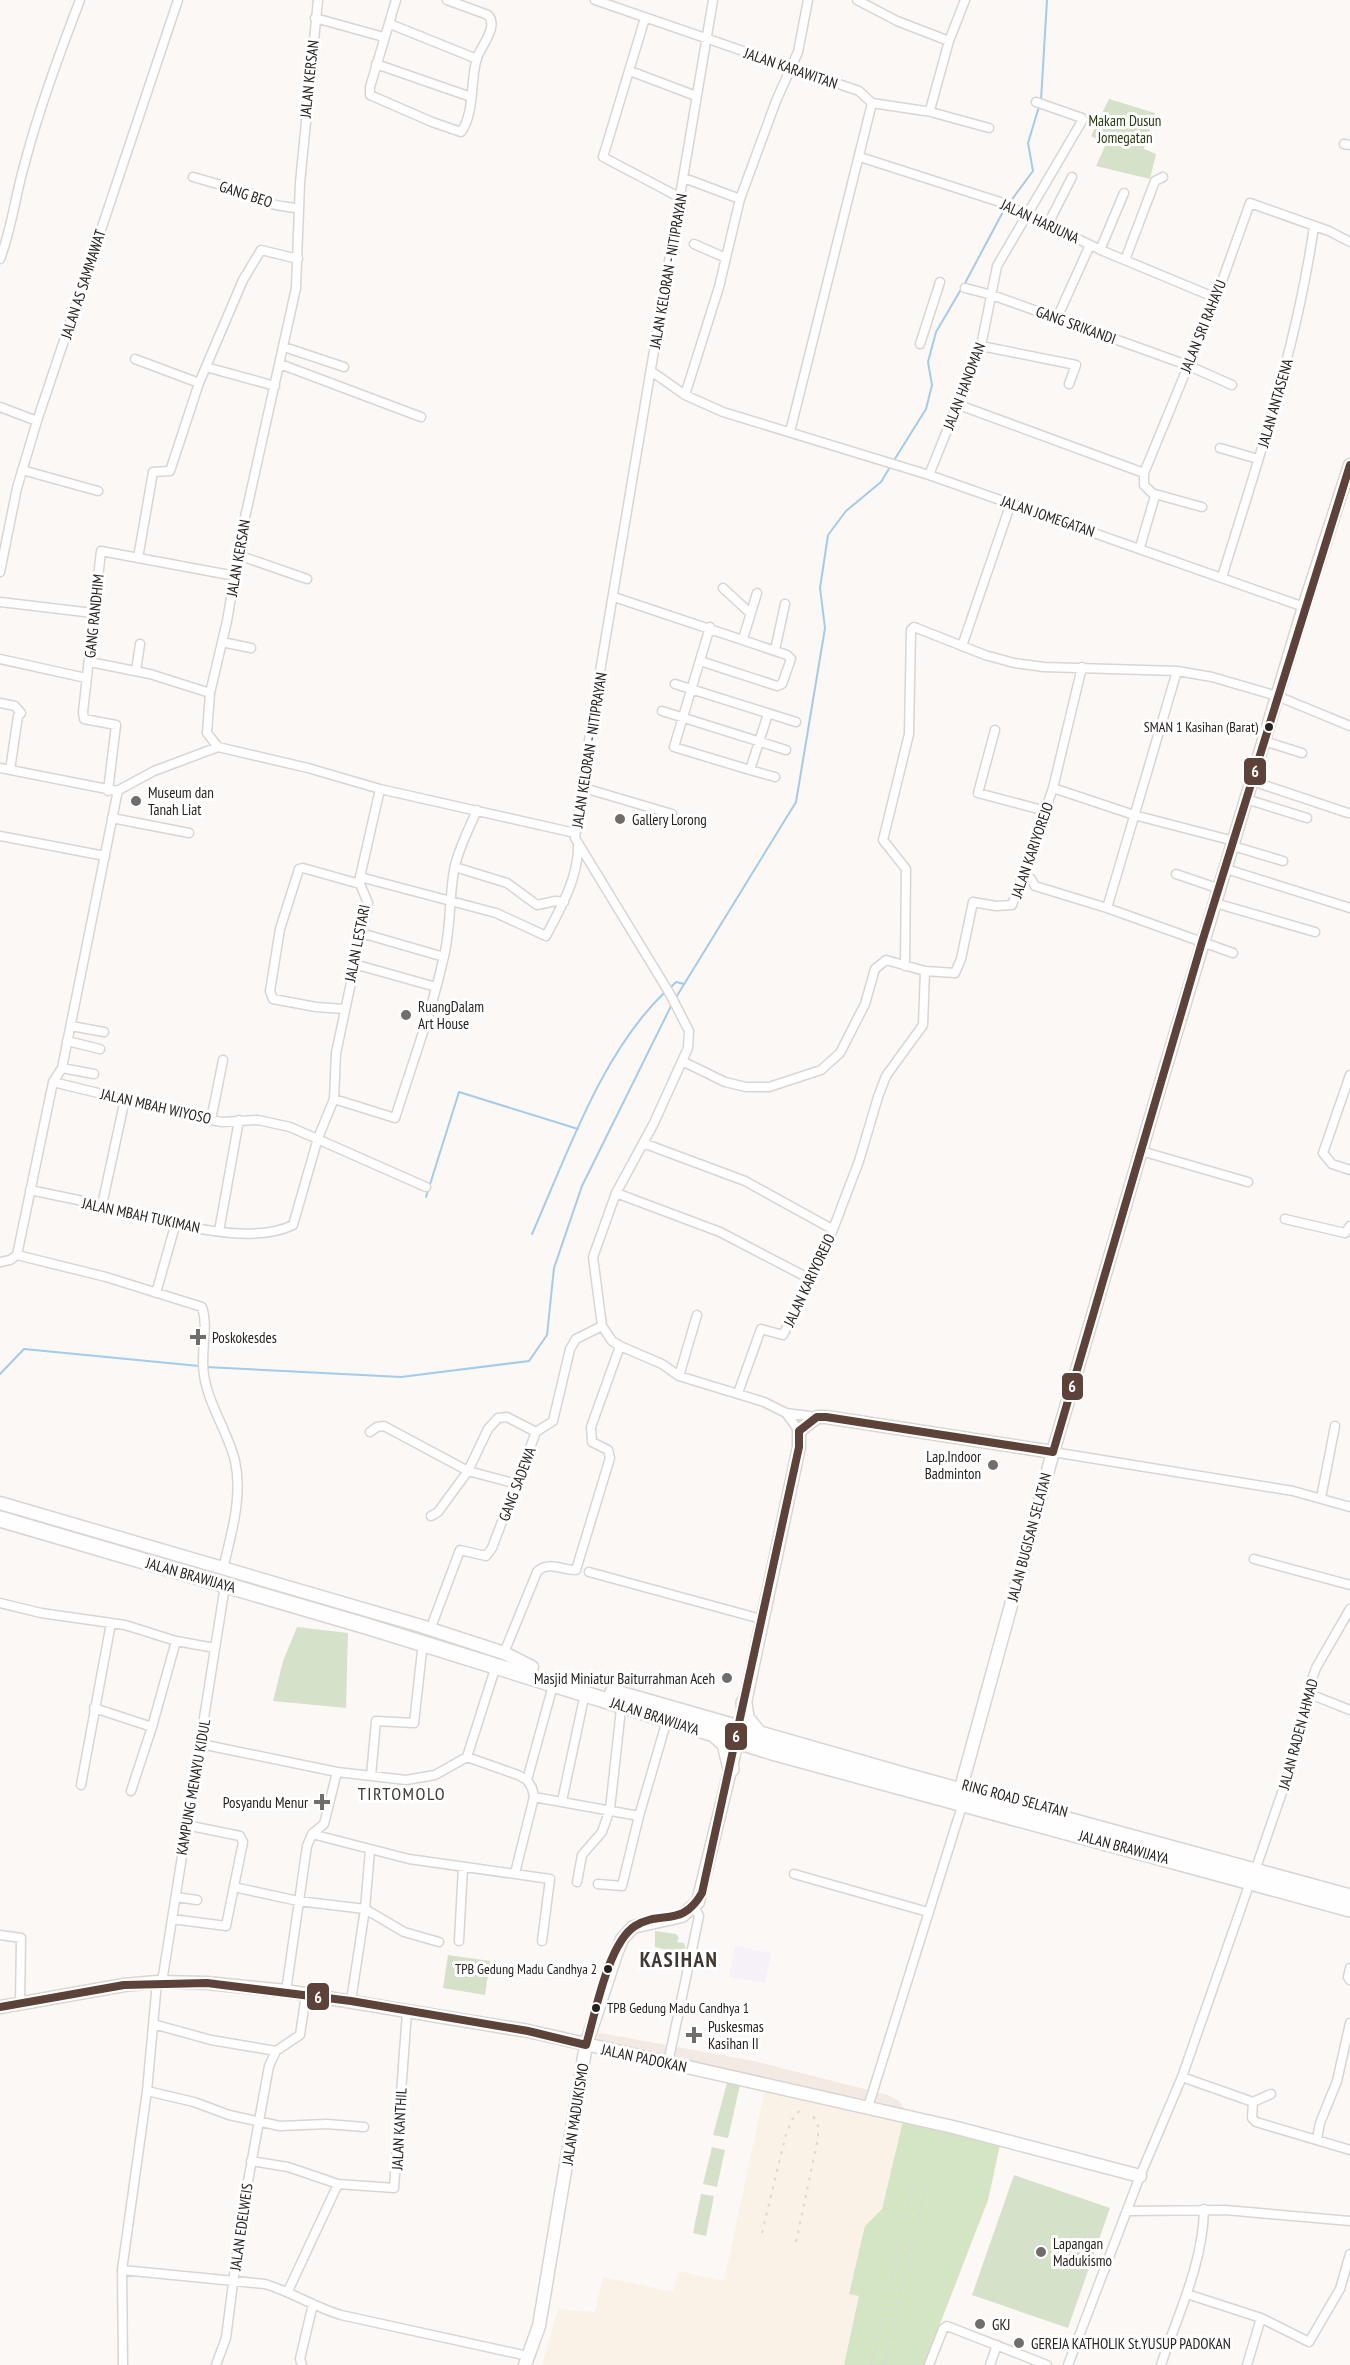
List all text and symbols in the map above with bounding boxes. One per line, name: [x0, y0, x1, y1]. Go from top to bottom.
street label: JALAN KERSAN: [295, 39, 323, 120]
street label: JALAN KARAWITAN: [741, 43, 840, 93]
park label: Makam Dusun Jomegatan: [1089, 111, 1161, 147]
street label: GANG BEO: [217, 176, 275, 212]
street label: JALAN KELORAN - NITIPRAYAN: [645, 192, 691, 351]
street label: JALAN HARJUNA: [997, 194, 1083, 248]
street label: JALAN AS SAMMAWAT: [56, 227, 110, 342]
street label: JALAN SRI RAHAYU: [1175, 277, 1230, 376]
street label: GANG SRIKANDI: [1033, 302, 1119, 348]
street label: JALAN HANOMAN: [938, 340, 989, 433]
street label: JALAN ANTASENA: [1253, 356, 1297, 450]
street label: JALAN JOMEGATAN: [998, 491, 1097, 541]
street label: JALAN KERSAN: [222, 518, 254, 599]
street label: GANG RANDHIM: [80, 573, 108, 659]
street label: JALAN KELORAN - NITIPRAYAN: [567, 671, 611, 830]
place label: SMAN 1 Kasihan (Barat): [1144, 718, 1259, 736]
marker: SMAN 1 Kasihan (Barat): [1263, 721, 1275, 733]
line badge: 6: [1243, 757, 1267, 786]
text: 6: [1251, 761, 1259, 781]
place label: Museum dan Tanah Liat: [148, 783, 214, 819]
marker: Museum dan Tanah Liat: [129, 794, 143, 808]
street label: JALAN KARIYOREJO: [1006, 800, 1057, 901]
place label: Gallery Lorong: [632, 810, 707, 829]
marker: Gallery Lorong: [613, 812, 627, 826]
street label: JALAN LESTARI: [340, 903, 374, 984]
place label: RuangDalam Art House: [418, 997, 484, 1033]
marker: RuangDalam Art House: [399, 1008, 413, 1022]
street label: JALAN MBAH WIYOSO: [98, 1084, 213, 1128]
street label: JALAN MBAH TUKIMAN: [79, 1193, 202, 1237]
street label: JALAN KARIYOREJO: [779, 1231, 839, 1330]
marker: Poskokesdes: [189, 1328, 207, 1346]
place label: Poskokesdes: [212, 1328, 277, 1347]
line badge: 6: [1061, 1372, 1084, 1401]
text: 6: [1068, 1376, 1076, 1396]
street label: GANG SADEWA: [494, 1443, 540, 1524]
place label: Lap.Indoor Badminton: [925, 1447, 982, 1483]
marker: Lap.Indoor Badminton: [986, 1458, 1000, 1472]
street label: JALAN BUGISAN SELATAN: [1002, 1471, 1055, 1604]
street label: JALAN BRAWIJAYA: [143, 1553, 239, 1597]
place label: Masjid Miniatur Baiturrahman Aceh: [534, 1669, 715, 1688]
marker: Masjid Miniatur Baiturrahman Aceh: [720, 1671, 734, 1685]
street label: JALAN RADEN AHMAD: [1274, 1676, 1322, 1793]
street label: JALAN BRAWIJAYA: [607, 1692, 703, 1740]
street label: KAMPUNG MENAYU KIDUL: [172, 1717, 214, 1857]
line badge: 6: [724, 1722, 748, 1751]
text: 6: [732, 1726, 740, 1746]
street label: RING ROAD SELATAN: [960, 1775, 1070, 1821]
district label: TIRTOMOLO: [358, 1782, 446, 1805]
place label: Posyandu Menur: [223, 1793, 309, 1812]
marker: Posyandu Menur: [313, 1793, 331, 1811]
street label: JALAN BRAWIJAYA: [1076, 1826, 1172, 1868]
district label: KASIHAN: [640, 1946, 718, 1973]
place label: TPB Gedung Madu Candhya 2: [455, 1960, 597, 1978]
marker: TPB Gedung Madu Candhya 2: [602, 1963, 614, 1975]
line badge: 6: [306, 1982, 330, 2011]
text: 6: [314, 1987, 322, 2007]
place label: TPB Gedung Madu Candhya 1: [607, 1999, 749, 2017]
marker: TPB Gedung Madu Candhya 1: [590, 2002, 602, 2014]
place label: Puskesmas Kasihan II: [708, 2017, 764, 2053]
marker: Puskesmas Kasihan II: [685, 2026, 703, 2044]
street label: JALAN PADOKAN: [599, 2039, 688, 2076]
street label: JALAN MADUKISMO: [557, 2062, 592, 2167]
street label: JALAN KANTHIL: [387, 2087, 411, 2171]
street label: JALAN EDELWEIS: [225, 2182, 257, 2273]
place label: Lapangan Madukismo: [1053, 2234, 1112, 2270]
marker: Lapangan Madukismo: [1034, 2245, 1048, 2259]
place label: GKJ: [992, 2315, 1010, 2334]
marker: GKJ: [973, 2317, 987, 2331]
place label: GEREJA KATHOLIK St.YUSUP PADOKAN: [1031, 2334, 1231, 2353]
marker: GEREJA KATHOLIK St.YUSUP PADOKAN: [1012, 2336, 1026, 2350]

